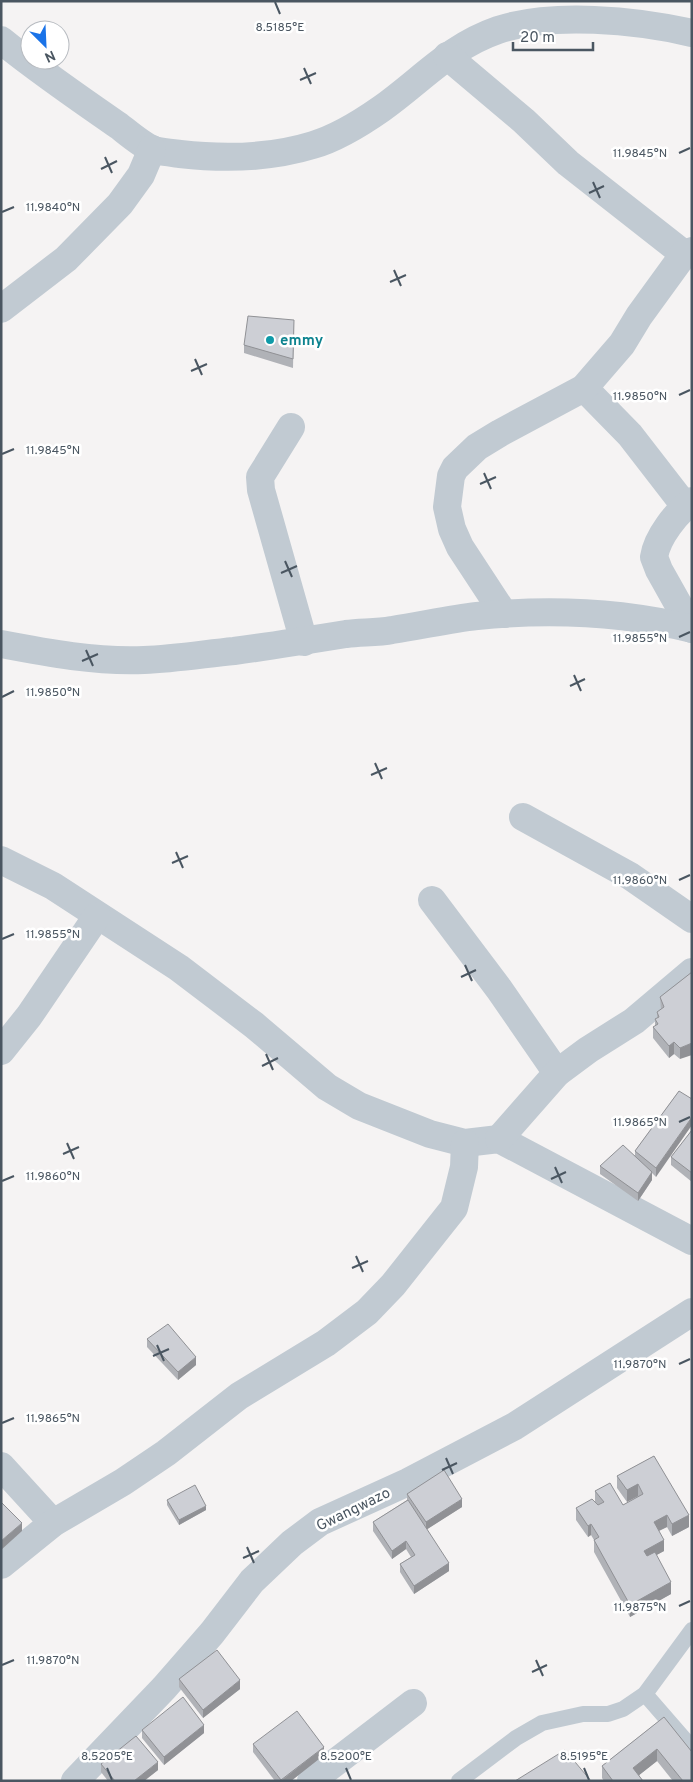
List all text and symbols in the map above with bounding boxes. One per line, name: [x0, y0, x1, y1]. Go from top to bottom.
north arrow: [20, 20, 70, 70]
text: 8.5185°E: [256, 20, 304, 36]
scale bar: [513, 20, 593, 52]
text: 20 m: [520, 29, 555, 48]
text: N: [42, 46, 58, 65]
text: 11.9845°N: [613, 146, 667, 162]
text: 11.9840°N: [26, 200, 80, 216]
place label: emmy: [280, 332, 324, 351]
marker: emmy: [264, 334, 276, 346]
text: 11.9850°N: [613, 389, 667, 405]
text: 11.9845°N: [26, 443, 80, 459]
text: 11.9855°N: [613, 631, 667, 647]
text: 11.9850°N: [26, 685, 80, 701]
text: 11.9860°N: [613, 873, 667, 889]
text: 11.9855°N: [26, 927, 80, 943]
text: 11.9865°N: [613, 1115, 667, 1131]
text: 11.9860°N: [26, 1169, 80, 1185]
text: 11.9870°N: [614, 1357, 666, 1373]
text: 11.9865°N: [26, 1411, 80, 1427]
street label: Gwangwazo: [313, 1484, 394, 1536]
text: 11.9875°N: [613, 1600, 667, 1616]
text: 11.9870°N: [27, 1653, 79, 1669]
text: 8.5205°E: [81, 1749, 133, 1765]
text: 8.5200°E: [320, 1749, 372, 1765]
text: 8.5195°E: [560, 1749, 608, 1765]

